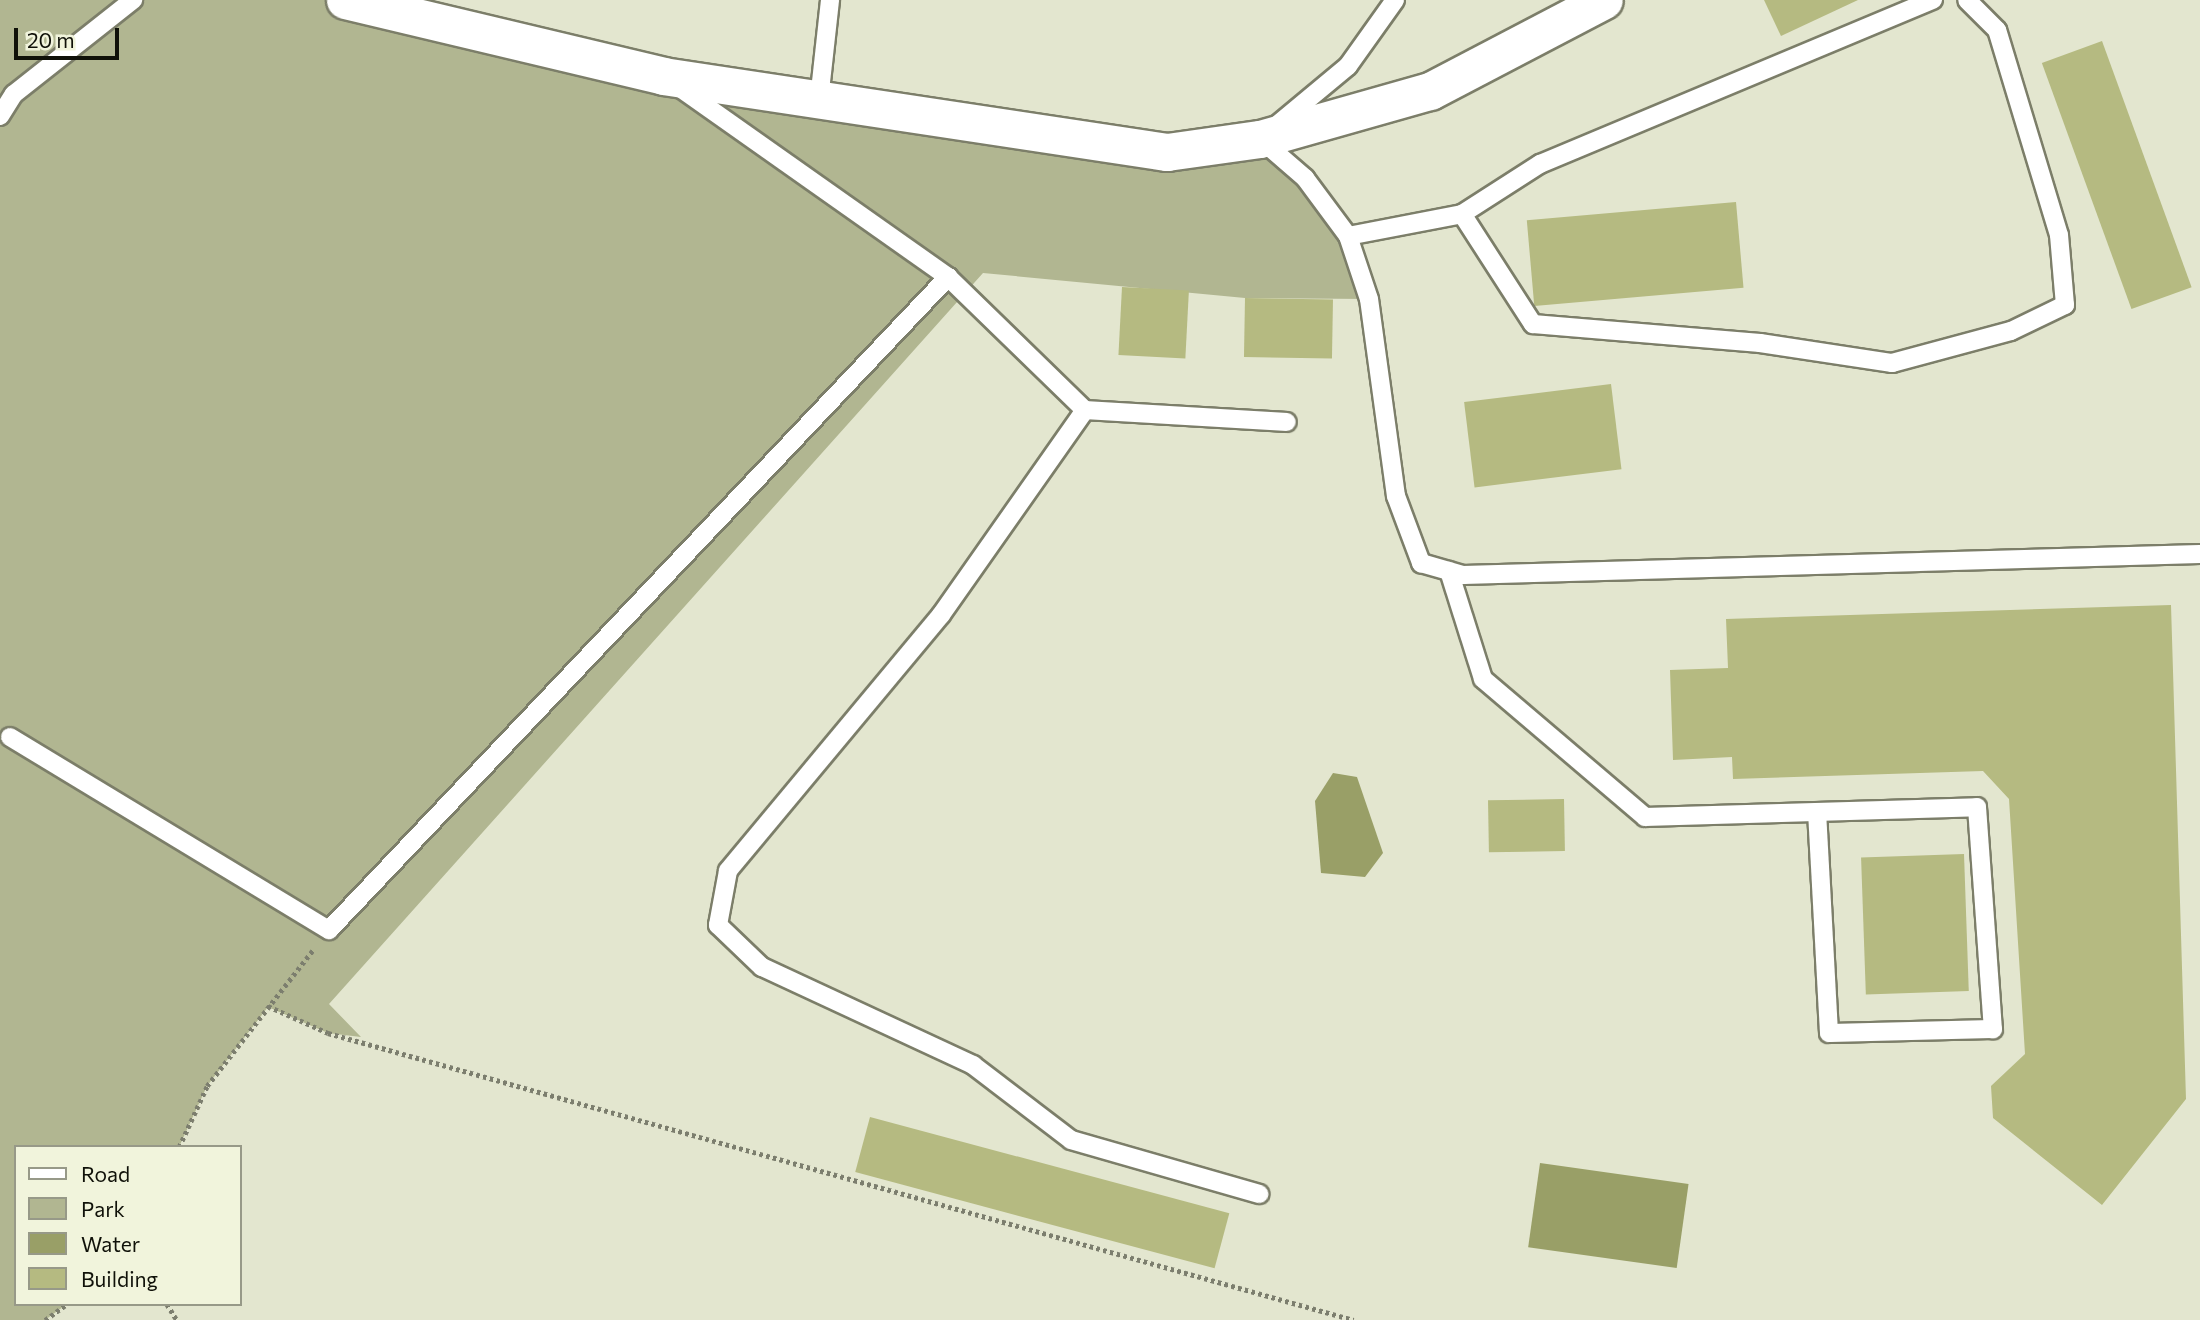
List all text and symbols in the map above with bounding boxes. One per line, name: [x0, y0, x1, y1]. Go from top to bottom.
scale bar: [18, 14, 122, 58]
text: 20 m: [27, 27, 75, 52]
legend: [14, 1145, 242, 1306]
text: Road: [81, 1161, 130, 1186]
text: Park: [81, 1196, 125, 1221]
text: Water: [81, 1231, 140, 1256]
text: Building: [81, 1266, 158, 1291]

